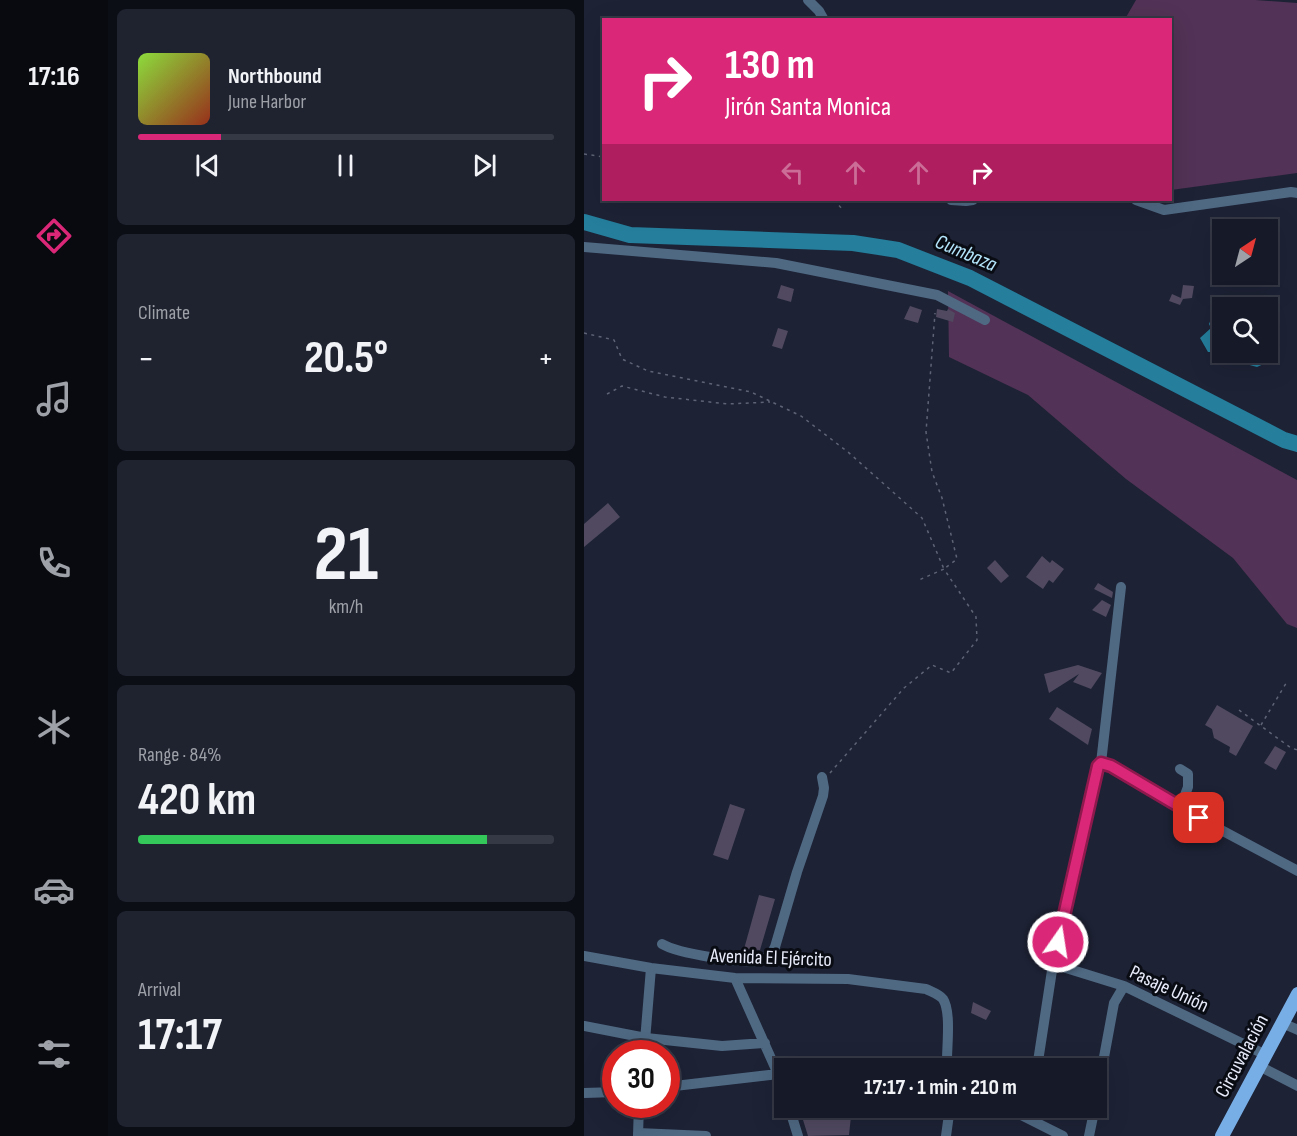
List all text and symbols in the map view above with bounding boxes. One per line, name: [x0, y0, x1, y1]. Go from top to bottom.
text: 130 m: [725, 40, 815, 91]
icon: right: [626, 42, 704, 120]
text: 17:16: [28, 61, 80, 93]
text: Northbound: [228, 63, 322, 90]
text: June Harbor: [228, 90, 306, 114]
text: Jirón Santa Monica: [725, 91, 891, 123]
icon: previous: [191, 149, 224, 182]
icon: pause: [329, 149, 362, 182]
icon: next: [468, 149, 501, 182]
icon: left: [776, 156, 809, 189]
icon: ahead: [839, 156, 872, 189]
icon: ahead: [902, 156, 935, 189]
icon: right: [965, 156, 998, 189]
icon: directions: [33, 215, 75, 257]
north arrow: [1212, 219, 1278, 285]
map controls: [1212, 219, 1278, 363]
water label: Cumbaza: [931, 229, 1001, 277]
button: search: [1212, 297, 1278, 363]
text: Climate: [138, 301, 190, 325]
text: 20.5°: [304, 331, 388, 386]
text: −: [138, 339, 154, 379]
text: +: [538, 339, 554, 379]
icon: music: [33, 378, 75, 420]
text: 21: [314, 509, 378, 602]
icon: phone: [33, 542, 75, 584]
text: km/h: [329, 595, 363, 619]
icon: climate: [33, 706, 75, 748]
text: Range · 84%: [138, 743, 222, 767]
text: 420 km: [138, 773, 256, 828]
pin: [1173, 792, 1224, 843]
icon: arrive: [1182, 801, 1215, 834]
icon: car: [33, 869, 75, 911]
position arrow: [1026, 910, 1090, 974]
street label: Avenida El Ejército: [709, 944, 832, 972]
street label: Pasaje Unión: [1126, 960, 1212, 1018]
text: Arrival: [138, 978, 181, 1002]
text: 17:17: [138, 1008, 222, 1063]
street label: Circuvalación: [1210, 1010, 1274, 1102]
icon: filters: [33, 1033, 75, 1075]
speed limit sign: 30: [602, 1040, 680, 1118]
text: 17:17 · 1 min · 210 m: [864, 1074, 1017, 1101]

